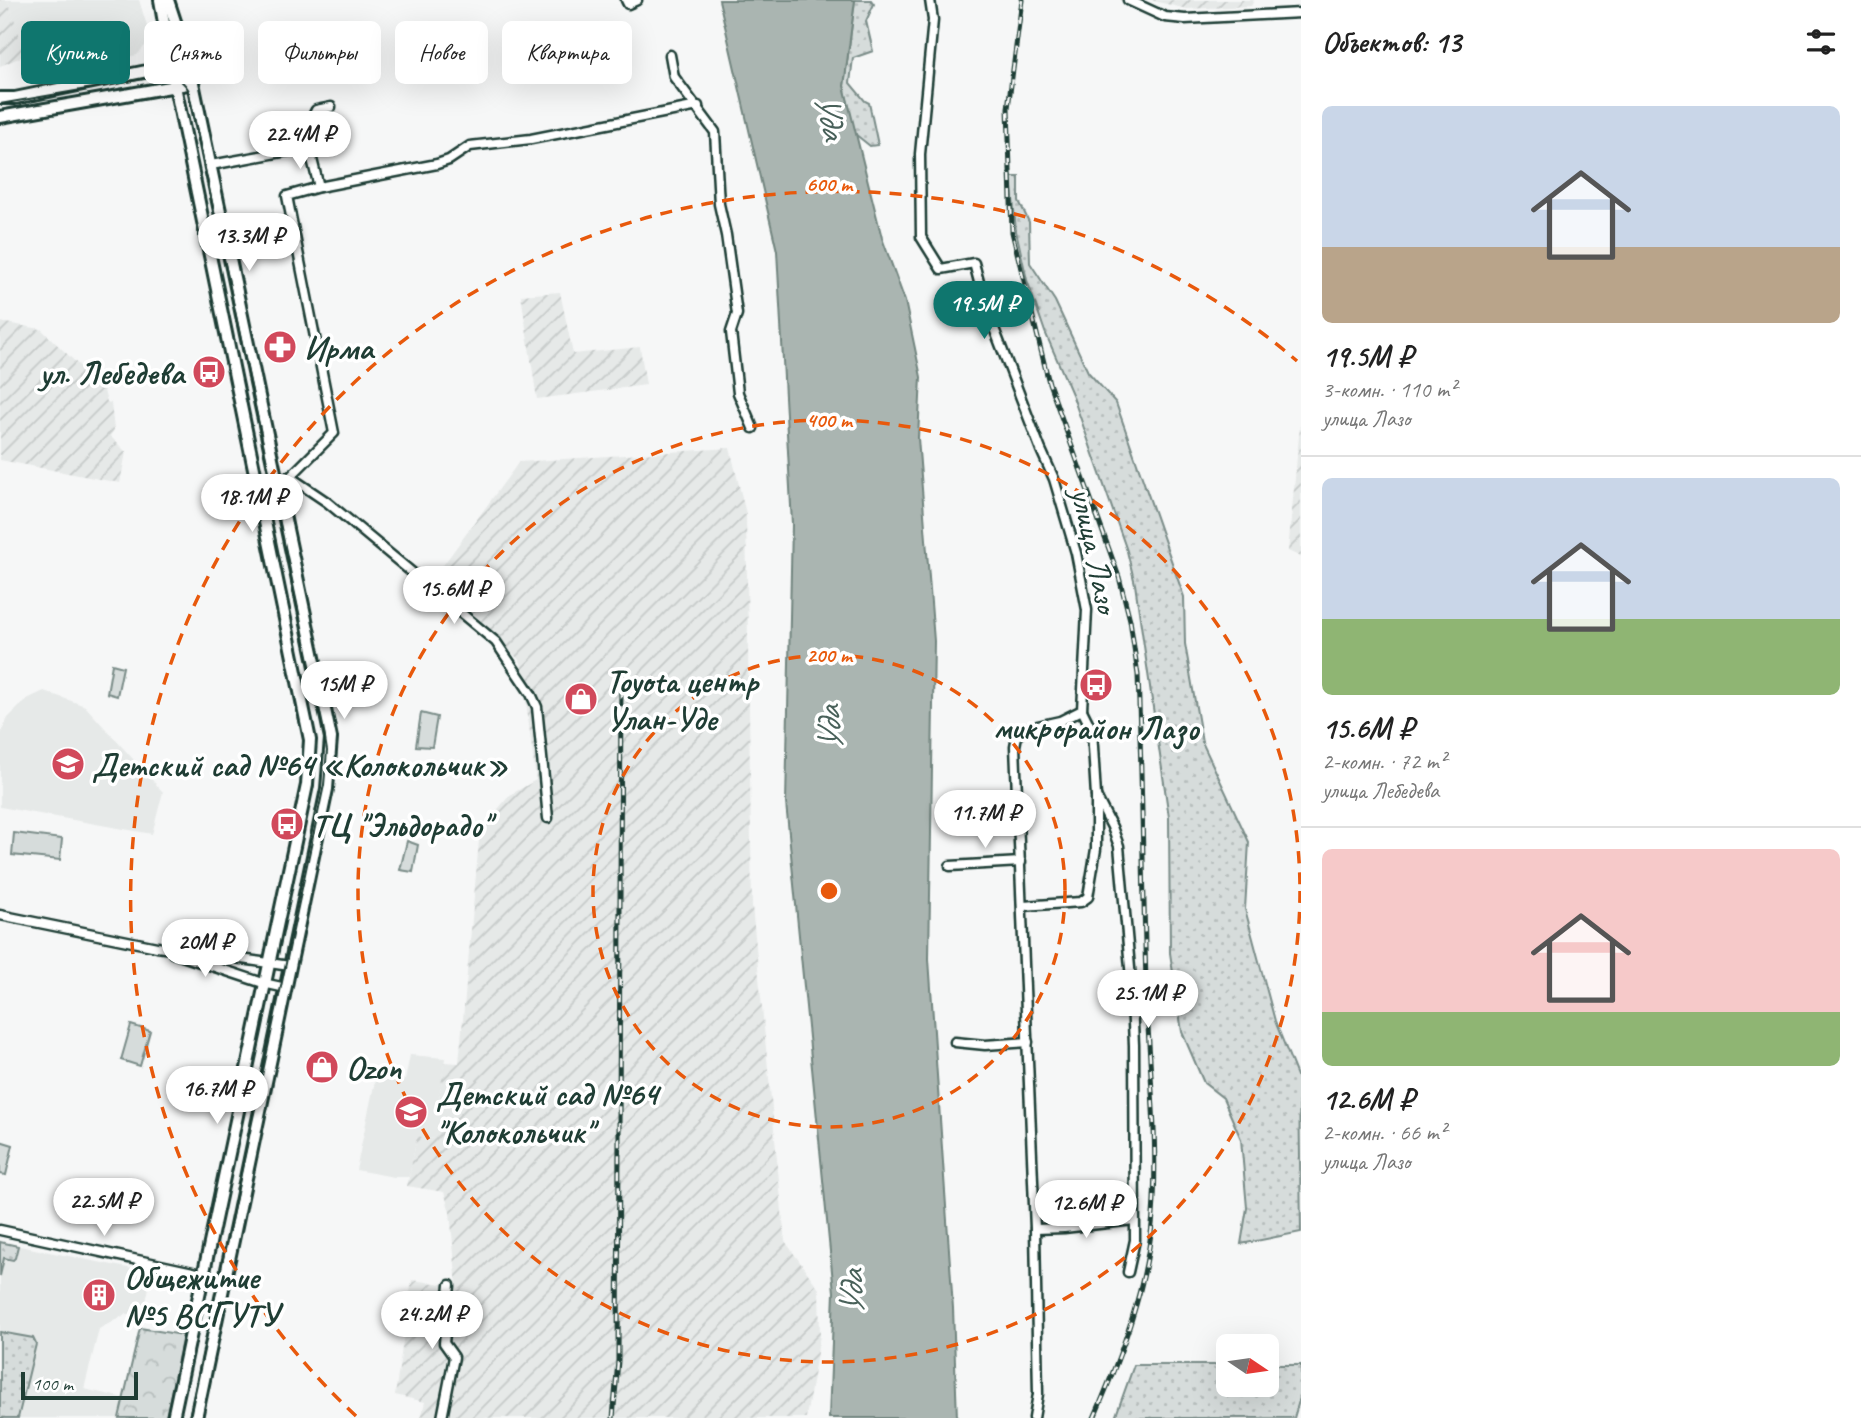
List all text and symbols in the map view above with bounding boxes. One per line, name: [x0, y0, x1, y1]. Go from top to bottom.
chip: Купить: [21, 21, 130, 84]
chip: Снять: [144, 21, 244, 84]
chip: Фильтры: [258, 21, 381, 84]
chip: Новое: [395, 21, 488, 84]
chip: Квартира: [502, 21, 632, 84]
text: Объектов: 13: [1322, 23, 1461, 61]
icon: filters: [1802, 23, 1840, 61]
water label: Уда: [804, 89, 858, 146]
pin: 22.4M ₽: [235, 111, 365, 171]
text: 22.4M ₽: [265, 119, 335, 148]
icon: home: [1518, 152, 1644, 278]
text: 600 m: [806, 171, 854, 197]
pin: 13.3M ₽: [184, 214, 314, 273]
text: 13.3M ₽: [214, 221, 284, 250]
pin: 19.5M ₽: [919, 282, 1049, 341]
text: 19.5M ₽: [949, 289, 1019, 318]
place label: Ирма: [304, 327, 375, 369]
pharmacy icon: Ирма: [261, 328, 299, 366]
text: 19.5M ₽: [1322, 337, 1412, 375]
place label: ул. Лебедева: [37, 352, 186, 394]
bus stop icon: ул. Лебедева: [190, 353, 228, 391]
text: 3-комн. · 110 m²: [1322, 375, 1456, 404]
text: улица Лазо: [1322, 404, 1410, 433]
text: 400 m: [806, 407, 854, 433]
pin: 18.1M ₽: [187, 475, 317, 534]
text: 18.1M ₽: [217, 482, 287, 511]
street label: улица Лазо: [1061, 482, 1129, 620]
icon: home: [1518, 524, 1644, 650]
pin: 15.6M ₽: [389, 566, 519, 626]
text: 15.6M ₽: [419, 574, 489, 603]
text: 200 m: [806, 642, 854, 668]
place label: Toyota центр Улан-Уде: [606, 660, 760, 740]
pin: 15M ₽: [295, 662, 393, 721]
bus stop icon: микрорайон Лазо: [1077, 666, 1115, 704]
text: 15M ₽: [317, 669, 371, 698]
shop icon: Toyota центр Улан-Уде: [562, 680, 600, 718]
water label: Уда: [806, 702, 853, 753]
place label: микрорайон Лазо: [993, 707, 1201, 750]
text: 15.6M ₽: [1322, 709, 1413, 747]
place label: Детский сад №64 «Колокольчик»: [92, 744, 508, 786]
school or university icon: Детский сад №64 «Колокольчик»: [49, 745, 87, 783]
text: 2-комн. · 72 m²: [1322, 747, 1446, 776]
text: улица Лебедева: [1322, 776, 1439, 805]
pin: 11.7M ₽: [920, 790, 1050, 850]
text: 11.7M ₽: [950, 798, 1020, 827]
place label: ТЦ "Эльдорадо": [312, 804, 497, 846]
bus stop icon: ТЦ "Эльдорадо": [268, 805, 306, 843]
centre of rings: [817, 879, 841, 903]
icon: home: [1518, 895, 1644, 1021]
pin: 20M ₽: [156, 920, 254, 979]
text: 20M ₽: [178, 927, 232, 956]
pin: 25.1M ₽: [1083, 970, 1213, 1030]
text: 25.1M ₽: [1113, 978, 1183, 1007]
place label: Ozon: [346, 1047, 402, 1089]
shop icon: Ozon: [303, 1048, 341, 1086]
pin: 16.7M ₽: [152, 1066, 282, 1126]
place label: Детский сад №64 "Колокольчик": [436, 1073, 662, 1153]
text: 16.7M ₽: [182, 1074, 252, 1103]
text: 12.6M ₽: [1322, 1080, 1414, 1118]
school or university icon: Детский сад №64 "Колокольчик": [392, 1093, 430, 1131]
text: 2-комн. · 66 m²: [1322, 1118, 1446, 1147]
text: улица Лазо: [1322, 1147, 1410, 1176]
pin: 22.5M ₽: [39, 1178, 169, 1238]
pin: 12.6M ₽: [1021, 1180, 1151, 1240]
text: 22.5M ₽: [69, 1186, 139, 1215]
text: 12.6M ₽: [1051, 1188, 1121, 1217]
place label: Общежитие №5 ВСГУТУ: [124, 1256, 284, 1336]
water label: Уда: [829, 1267, 874, 1315]
building icon: Общежитие №5 ВСГУТУ: [80, 1276, 118, 1314]
pin: 24.2M ₽: [367, 1292, 497, 1351]
text: 24.2M ₽: [397, 1299, 467, 1328]
north arrow: [1216, 1334, 1279, 1396]
map controls: [1216, 1334, 1279, 1397]
scale bar: [21, 1369, 138, 1401]
text: 100 m: [32, 1372, 73, 1396]

